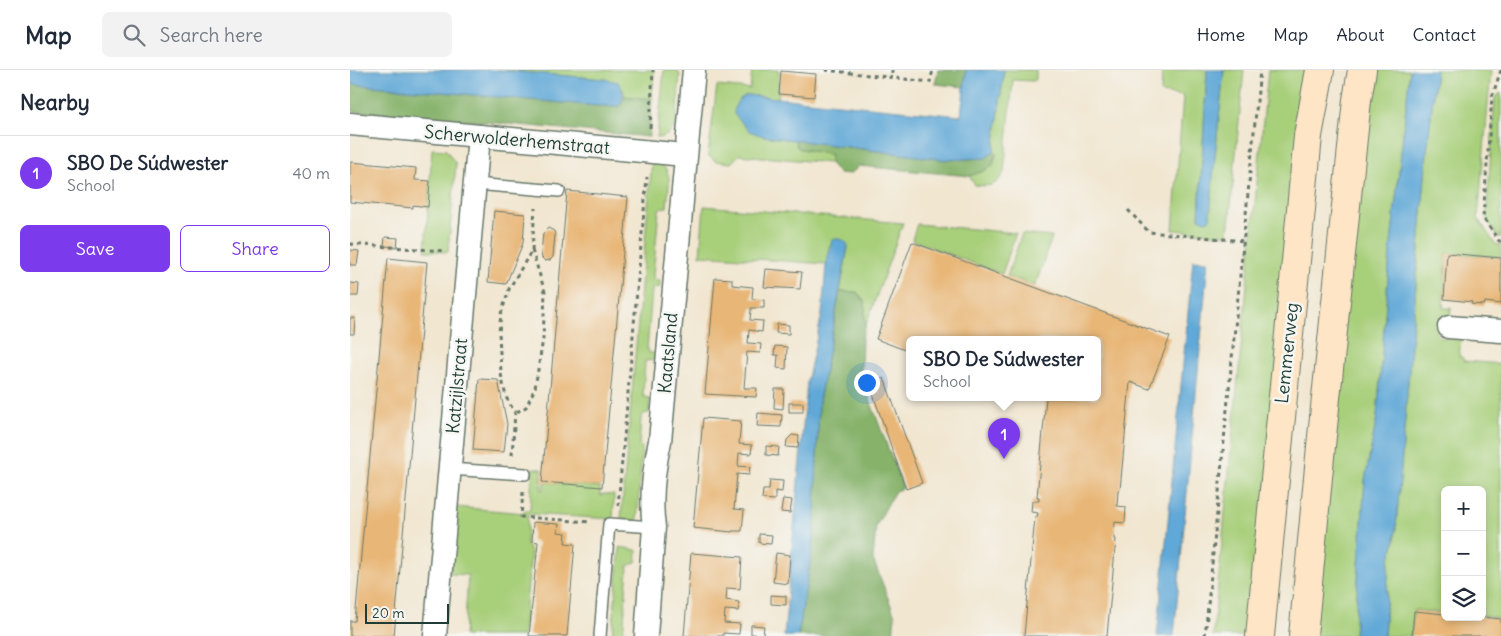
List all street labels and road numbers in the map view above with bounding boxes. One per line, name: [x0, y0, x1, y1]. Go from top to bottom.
street label: Scherwolderhemstraat: [423, 120, 611, 159]
street label: Lemmerweg: [1270, 301, 1303, 405]
street label: Kaatsland: [653, 311, 683, 394]
street label: Katzijlstraat: [441, 337, 472, 435]

